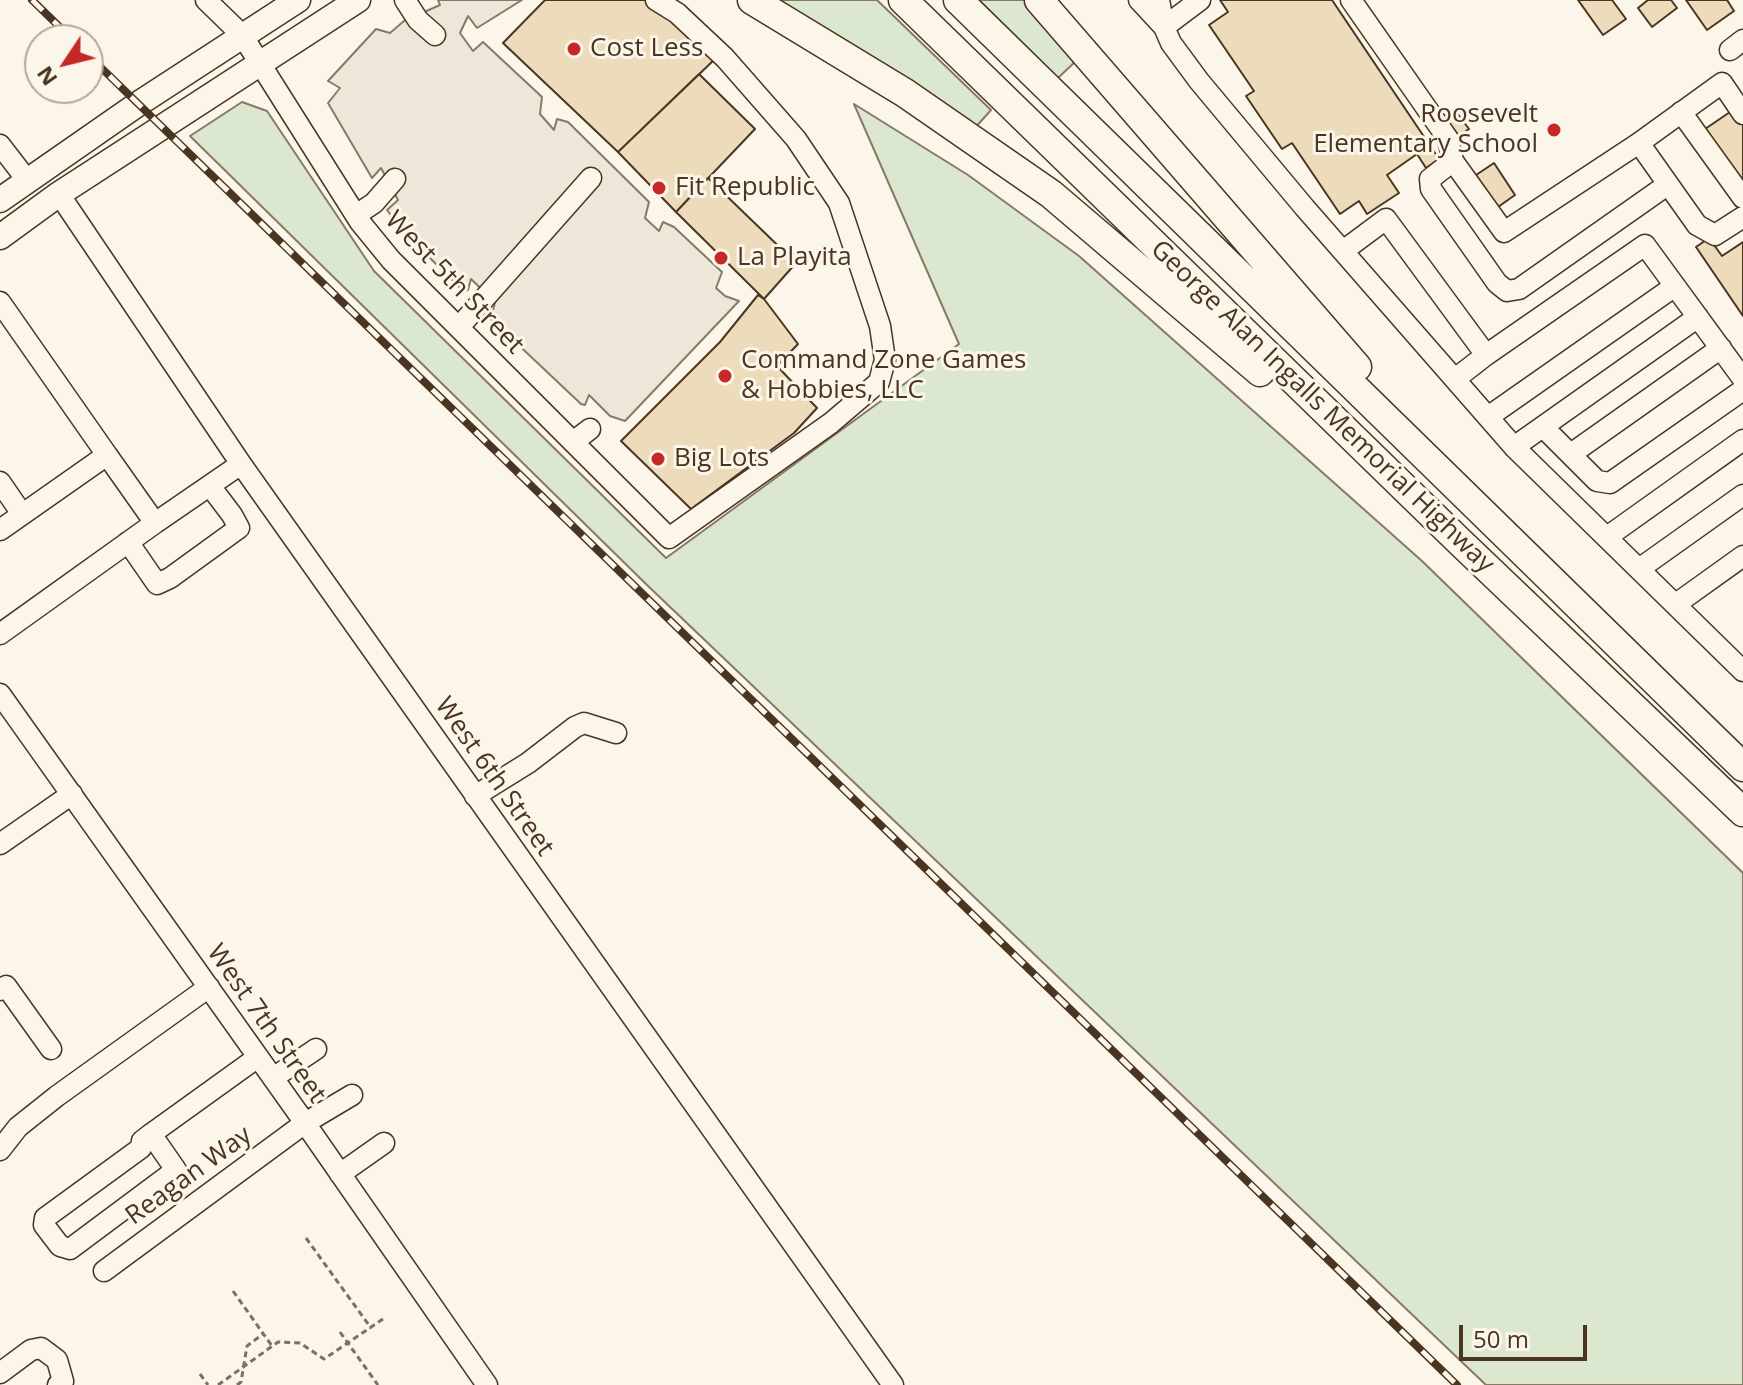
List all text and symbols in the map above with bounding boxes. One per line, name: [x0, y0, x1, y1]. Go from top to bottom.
north arrow: [24, 24, 104, 104]
place label: Cost Less: [590, 33, 703, 65]
marker: Cost Less: [565, 40, 583, 58]
text: N: [29, 61, 63, 93]
place label: Roosevelt Elementary School: [1313, 99, 1538, 160]
marker: Roosevelt Elementary School: [1545, 121, 1563, 139]
place label: Fit Republic: [675, 172, 815, 204]
marker: Fit Republic: [650, 179, 668, 197]
street label: West 5th Street: [378, 205, 530, 361]
street label: George Alan Ingalls Memorial Highway: [1144, 234, 1500, 580]
place label: La Playita: [737, 242, 852, 274]
marker: La Playita: [712, 249, 730, 267]
place label: Command Zone Games & Hobbies, LLC: [741, 345, 1026, 406]
marker: Command Zone Games & Hobbies, LLC: [716, 367, 734, 385]
place label: Big Lots: [674, 443, 769, 475]
marker: Big Lots: [649, 450, 667, 468]
street label: West 6th Street: [428, 692, 560, 862]
street label: West 7th Street: [200, 939, 332, 1109]
street label: Reagan Way: [120, 1120, 258, 1232]
scale bar: [1463, 1309, 1591, 1359]
text: 50 m: [1473, 1322, 1529, 1355]

